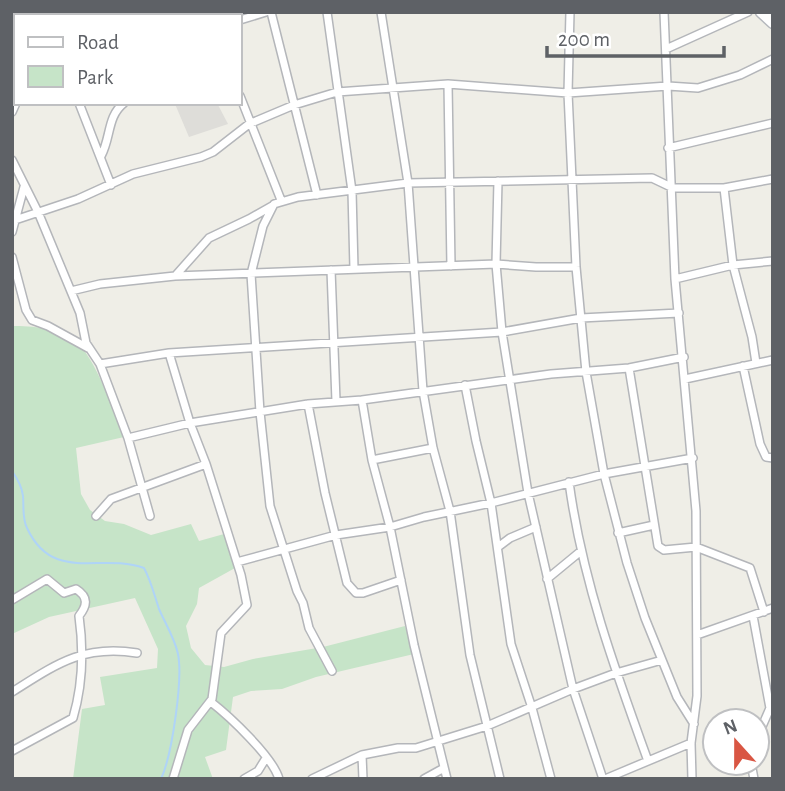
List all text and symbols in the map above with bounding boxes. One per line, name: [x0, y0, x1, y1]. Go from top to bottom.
legend: [14, 14, 242, 105]
scale bar: [547, 14, 724, 58]
text: 200 m: [558, 29, 610, 50]
text: Road: [77, 32, 119, 53]
text: Park: [77, 67, 114, 88]
north arrow: [701, 707, 771, 777]
text: N: [721, 716, 740, 739]

